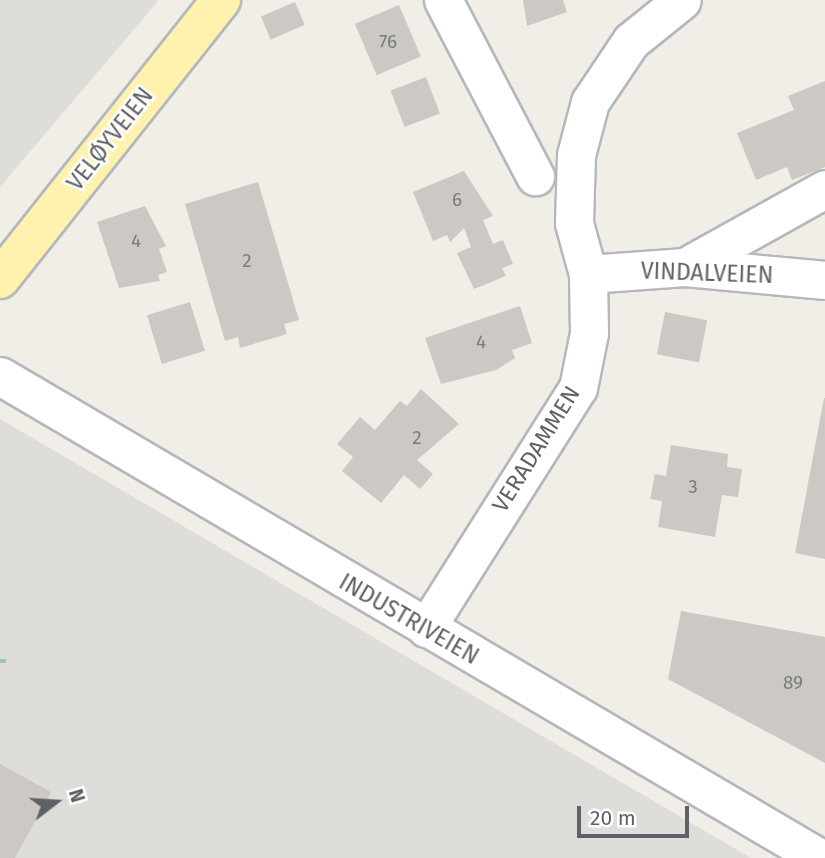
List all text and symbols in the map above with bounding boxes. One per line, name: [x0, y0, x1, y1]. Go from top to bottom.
house number: 76: [379, 31, 397, 53]
street label: VELØYVEIEN: [61, 82, 159, 196]
house number: 6: [452, 189, 462, 211]
house number: 4: [131, 230, 141, 252]
house number: 2: [242, 250, 252, 272]
street label: VINDALVEIEN: [640, 257, 774, 289]
house number: 4: [476, 331, 486, 353]
street label: VERADAMMEN: [486, 381, 586, 517]
house number: 2: [412, 427, 422, 449]
house number: 3: [688, 476, 698, 498]
street label: INDUSTRIVEIEN: [334, 568, 484, 670]
house number: 89: [783, 672, 803, 694]
north arrow: [21, 767, 91, 837]
text: N: [64, 786, 89, 805]
scale bar: [580, 792, 692, 836]
text: 20 m: [590, 805, 636, 831]

